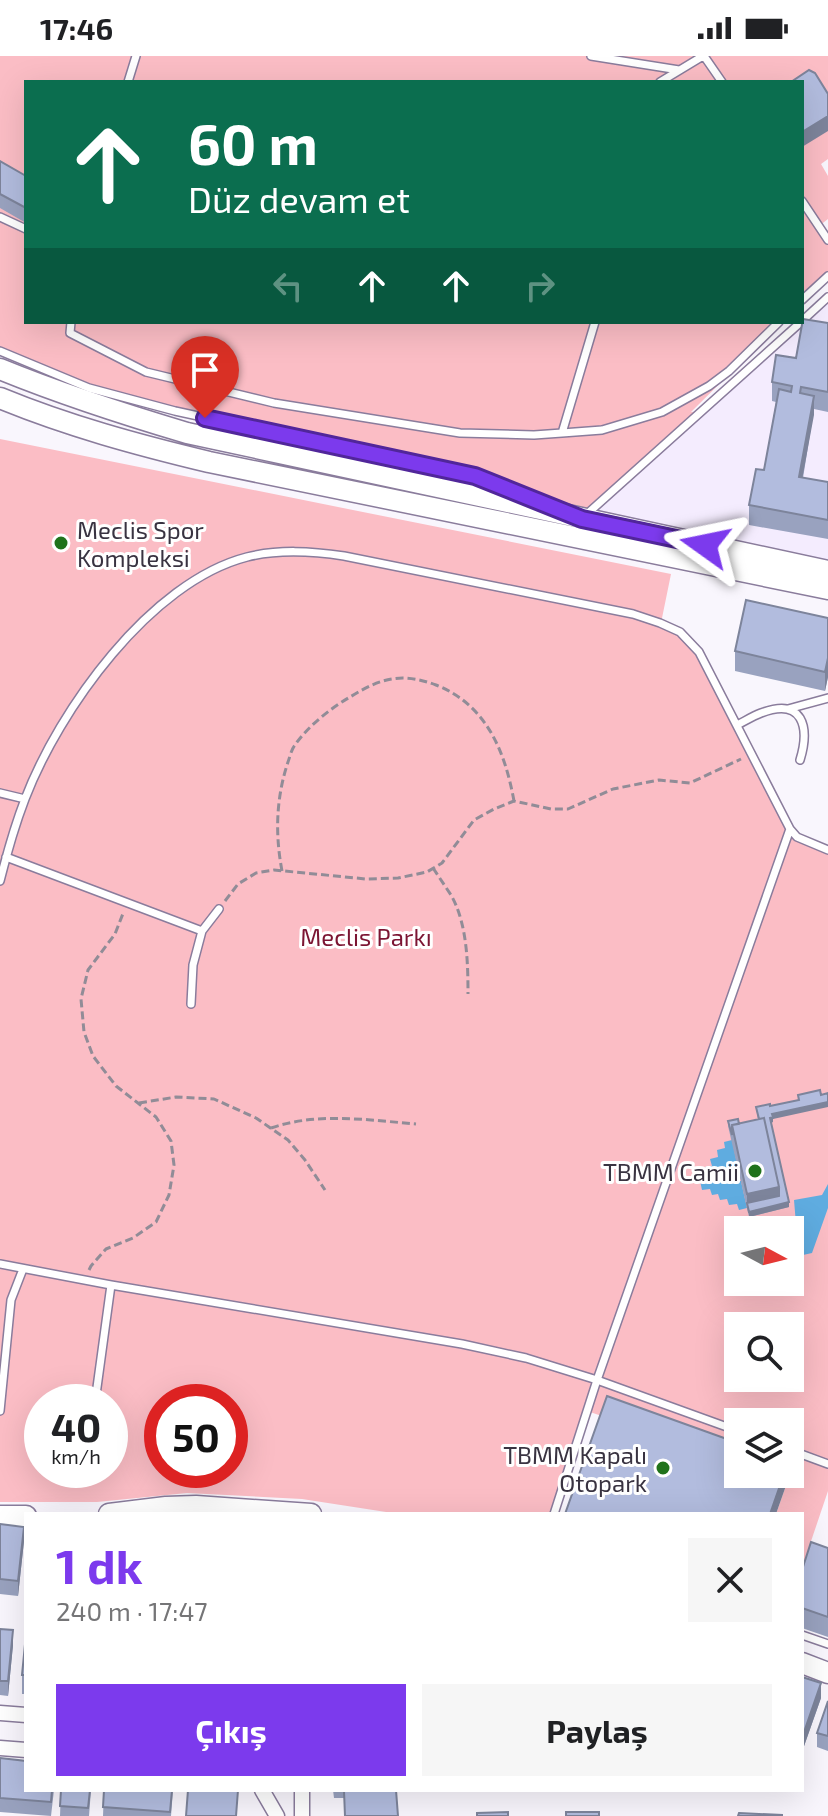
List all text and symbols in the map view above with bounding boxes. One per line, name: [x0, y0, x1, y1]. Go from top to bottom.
text: 17:46: [40, 10, 113, 46]
text: 60 m: [188, 109, 318, 176]
icon: ahead: [56, 112, 160, 216]
text: Düz devam et: [188, 177, 410, 220]
icon: left: [266, 264, 310, 308]
icon: ahead: [350, 264, 394, 308]
icon: ahead: [434, 264, 478, 308]
icon: right: [518, 264, 562, 308]
pin: [171, 336, 239, 418]
icon: arrive: [183, 348, 227, 392]
position arrow: [663, 503, 747, 587]
place label: Meclis Spor Kompleksi: [77, 515, 204, 572]
marker: Meclis Spor Kompleksi: [52, 534, 70, 552]
park label: Meclis Parkı: [300, 922, 432, 951]
place label: TBMM Camii: [603, 1157, 739, 1186]
marker: TBMM Camii: [746, 1162, 764, 1180]
north arrow: [724, 1216, 804, 1296]
map controls: [724, 1216, 804, 1488]
button: search: [724, 1312, 804, 1392]
speed limit sign: 50: [144, 1384, 248, 1488]
text: 40: [51, 1402, 101, 1450]
button: layers: [724, 1408, 804, 1488]
place label: TBMM Kapalı Otopark: [503, 1440, 647, 1497]
text: km/h: [51, 1444, 101, 1468]
marker: TBMM Kapalı Otopark: [654, 1459, 672, 1477]
text: 1 dk: [56, 1536, 143, 1594]
button: close: [688, 1538, 772, 1622]
text: 240 m · 17:47: [56, 1595, 208, 1626]
button: Çıkış: [56, 1684, 406, 1776]
button: Paylaş: [422, 1684, 772, 1776]

